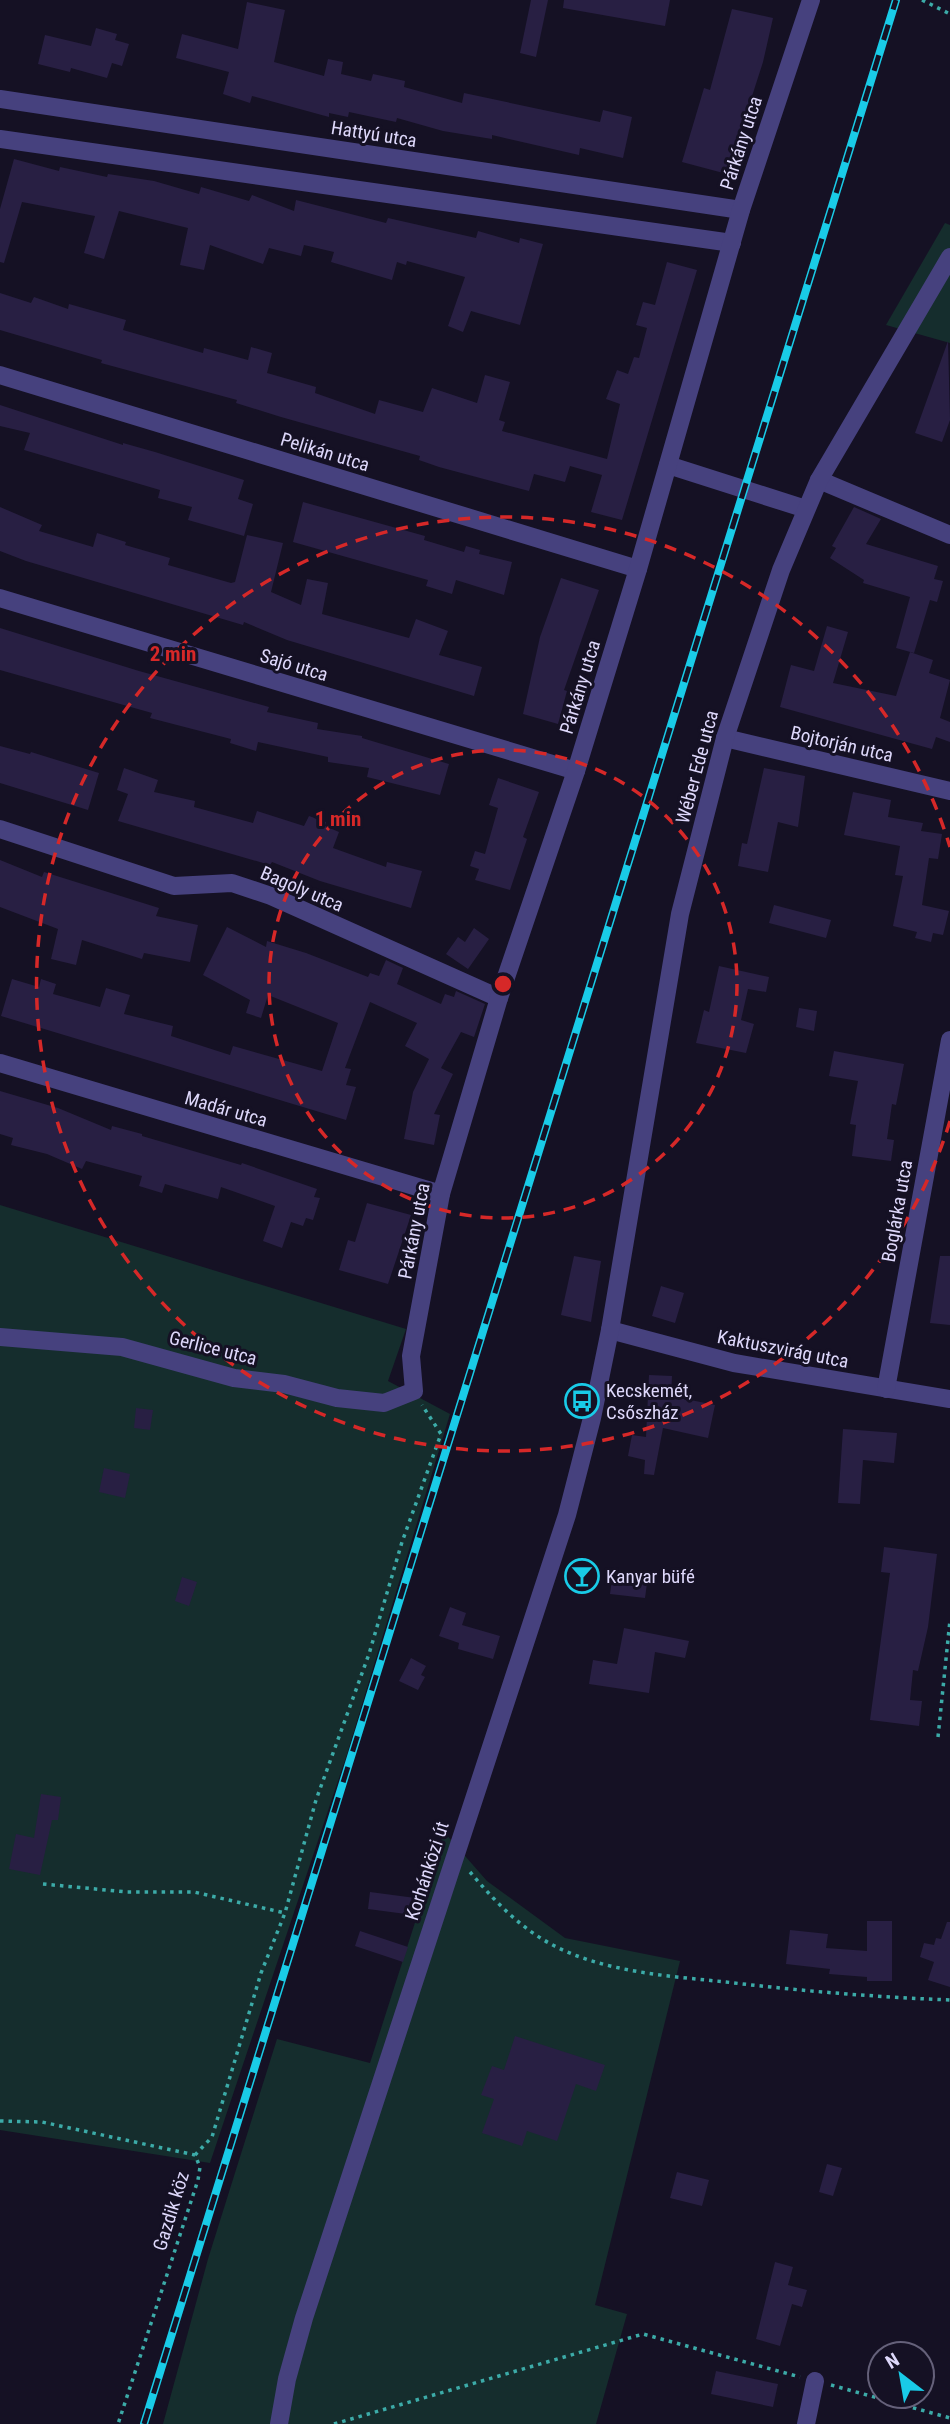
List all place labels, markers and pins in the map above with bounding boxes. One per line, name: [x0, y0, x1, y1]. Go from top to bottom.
centre of rings: [491, 972, 515, 996]
place label: Kecskemét, Csőszház: [606, 1379, 692, 1424]
bus stop icon: Kecskemét, Csőszház: [563, 1382, 601, 1420]
bar icon: Kanyar büfé: [563, 1557, 601, 1595]
place label: Kanyar büfé: [606, 1565, 695, 1588]

